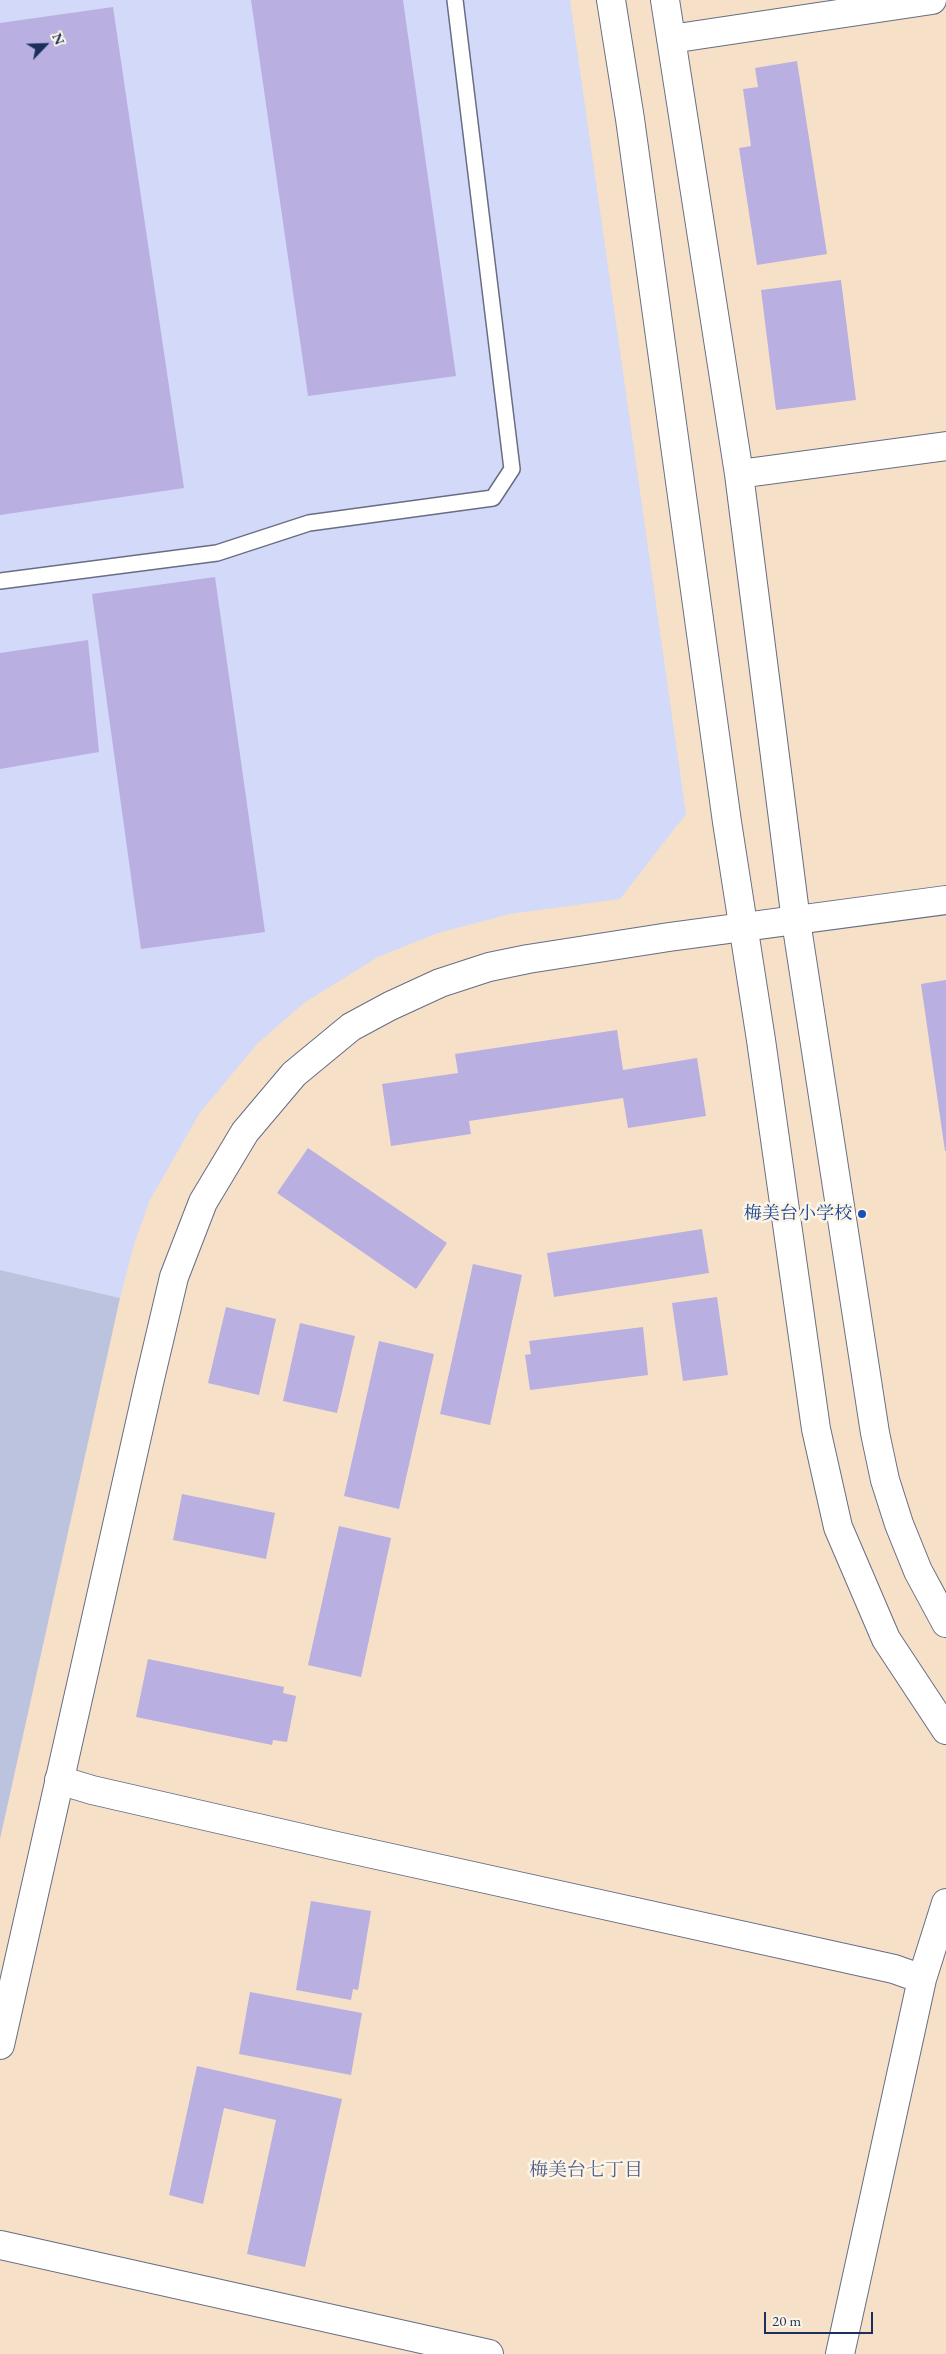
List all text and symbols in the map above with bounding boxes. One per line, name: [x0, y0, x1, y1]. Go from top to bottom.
north arrow: [20, 20, 70, 70]
text: N: [48, 30, 69, 48]
place label: 梅美台小学校: [744, 1203, 852, 1225]
marker: 梅美台小学校: [856, 1208, 868, 1220]
district label: 梅美台七丁目: [529, 2160, 643, 2182]
scale bar: [766, 2302, 875, 2334]
text: 20 m: [772, 2311, 801, 2330]

